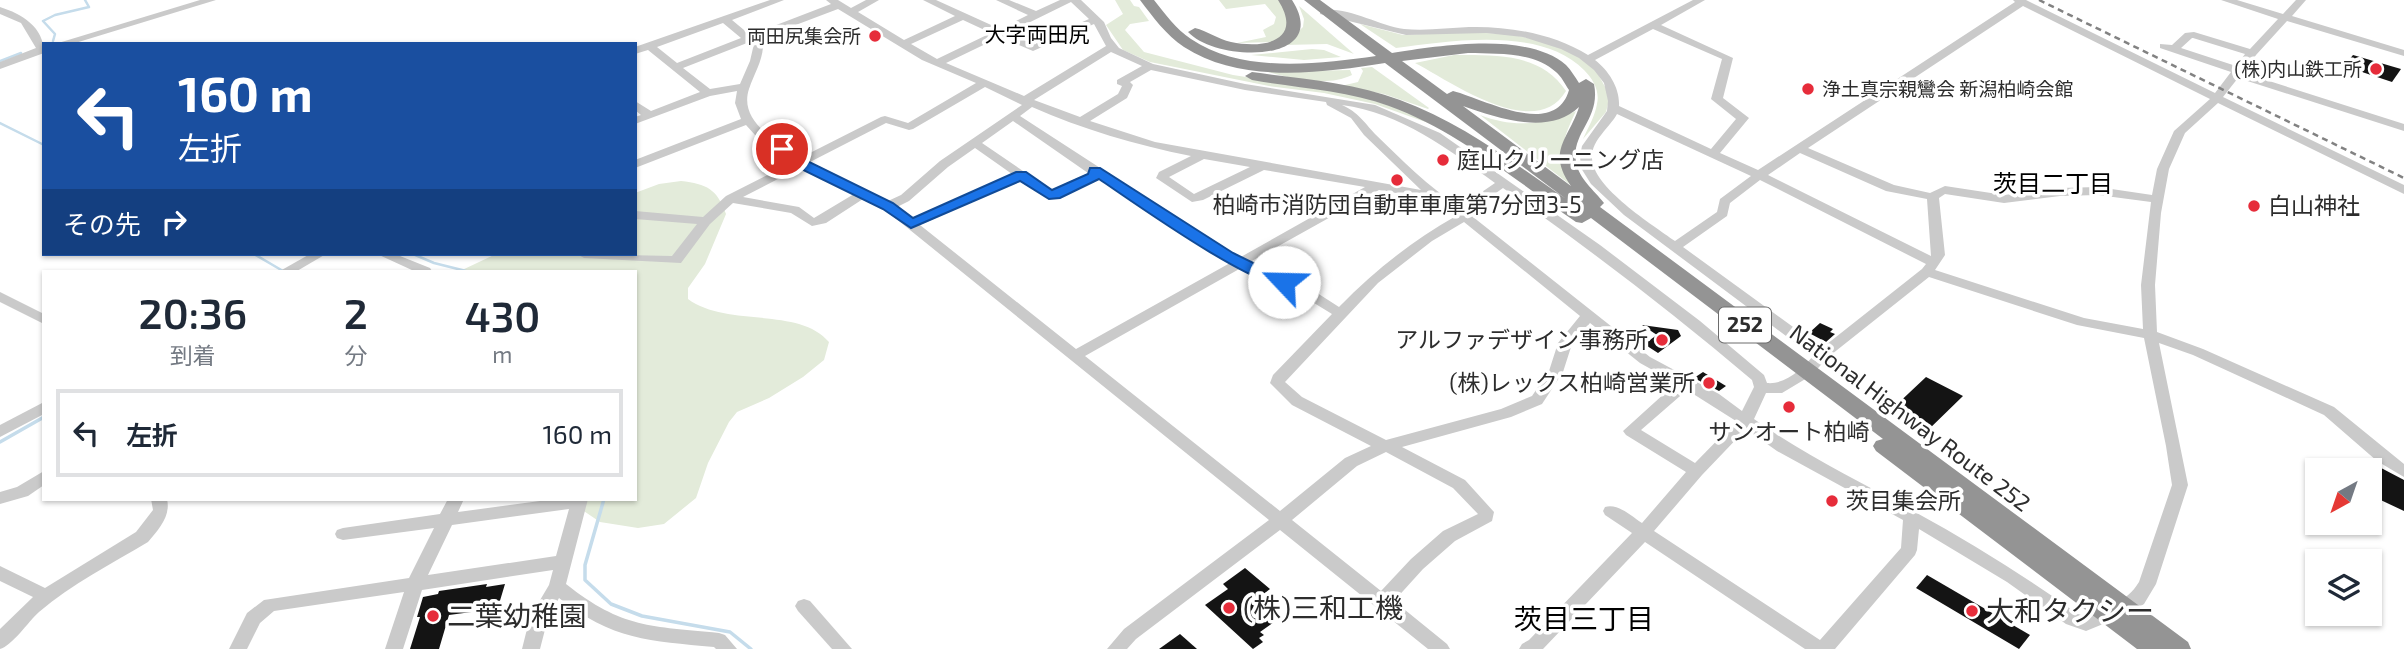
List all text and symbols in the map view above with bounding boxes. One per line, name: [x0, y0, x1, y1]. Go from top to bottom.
district label: 大字両田尻: [985, 21, 1090, 46]
place label: 両田尻集会所: [747, 24, 861, 47]
marker: 両田尻集会所: [867, 28, 883, 44]
place label: (株)内山鉄工所: [2234, 57, 2362, 80]
marker: (株)内山鉄工所: [2368, 61, 2384, 77]
text: 160 m: [178, 63, 313, 122]
icon: left: [63, 70, 154, 161]
place label: 浄土真宗親鸞会 新潟柏崎会館: [1822, 77, 2073, 100]
marker: 浄土真宗親鸞会 新潟柏崎会館: [1800, 81, 1816, 97]
pin: [752, 119, 812, 179]
text: 左折: [178, 128, 242, 166]
icon: arrive: [763, 130, 801, 168]
place label: 庭山クリーニング店: [1457, 145, 1664, 173]
marker: 庭山クリーニング店: [1435, 152, 1451, 168]
district label: 茨目二丁目: [1993, 168, 2113, 197]
marker: 柏崎市消防団自動車車庫第7分団3-5: [1389, 172, 1405, 188]
place label: 柏崎市消防団自動車車庫第7分団3-5: [1212, 190, 1582, 218]
place label: 白山神社: [2268, 191, 2360, 219]
marker: 白山神社: [2246, 198, 2262, 214]
icon: right: [155, 203, 193, 241]
text: その先: [63, 208, 141, 239]
position arrow: [1247, 245, 1321, 319]
text: 20:36: [139, 287, 247, 337]
text: 2: [344, 287, 368, 337]
text: 430: [464, 290, 540, 340]
road number: 252: [1719, 308, 1771, 342]
street label: National Highway Route 252: [1785, 318, 2036, 517]
place label: アルファデザイン事務所: [1395, 325, 1648, 353]
marker: アルファデザイン事務所: [1654, 332, 1670, 348]
text: m: [492, 340, 512, 368]
text: 到着: [170, 341, 216, 369]
text: 分: [344, 341, 367, 369]
place label: (株)レックス柏崎営業所: [1449, 368, 1695, 396]
marker: (株)レックス柏崎営業所: [1701, 375, 1717, 391]
marker: サンオート柏崎: [1781, 399, 1797, 415]
icon: left: [67, 414, 105, 452]
place label: サンオート柏崎: [1709, 417, 1870, 445]
text: 160 m: [543, 418, 612, 449]
text: 左折: [126, 419, 178, 450]
north arrow: [2305, 458, 2382, 536]
map controls: [2305, 458, 2382, 626]
place label: 茨目集会所: [1846, 486, 1961, 514]
marker: 茨目集会所: [1824, 493, 1840, 509]
button: layers: [2305, 549, 2382, 626]
place label: (株)三和工機: [1243, 590, 1403, 624]
place label: 大和タクシー: [1986, 593, 2154, 627]
place label: 二葉幼稚園: [447, 598, 587, 632]
marker: (株)三和工機: [1221, 600, 1237, 616]
district label: 茨目三丁目: [1514, 601, 1654, 635]
marker: 大和タクシー: [1964, 603, 1980, 619]
marker: 二葉幼稚園: [425, 608, 441, 624]

